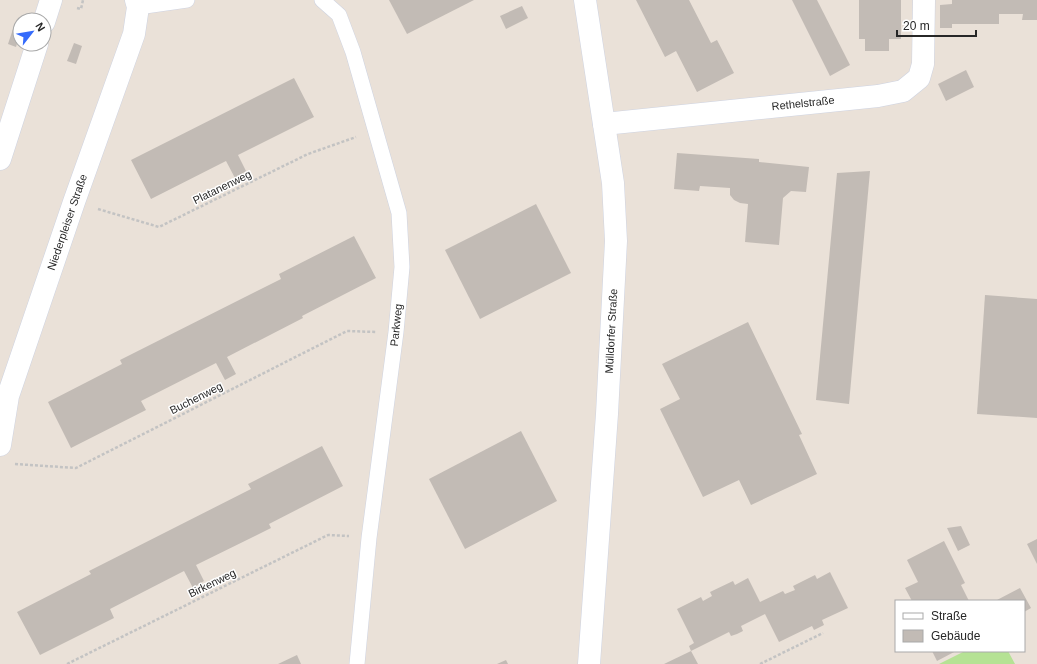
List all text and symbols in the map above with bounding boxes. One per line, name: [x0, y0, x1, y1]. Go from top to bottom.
north arrow: [12, 12, 52, 52]
scale bar: [897, 12, 976, 38]
text: 20 m: [903, 19, 930, 33]
text: N: [33, 20, 48, 33]
street label: Rethelstraße: [771, 94, 835, 112]
street label: Platanenweg: [191, 168, 253, 206]
street label: Niederpleiser Straße: [45, 172, 89, 272]
street label: Mülldorfer Straße: [603, 288, 619, 374]
street label: Parkweg: [388, 303, 404, 347]
street label: Buchenweg: [168, 380, 224, 416]
street label: Birkenweg: [186, 566, 238, 600]
legend: [895, 600, 1025, 652]
text: Straße: [931, 609, 967, 623]
text: Gebäude: [931, 629, 981, 643]

